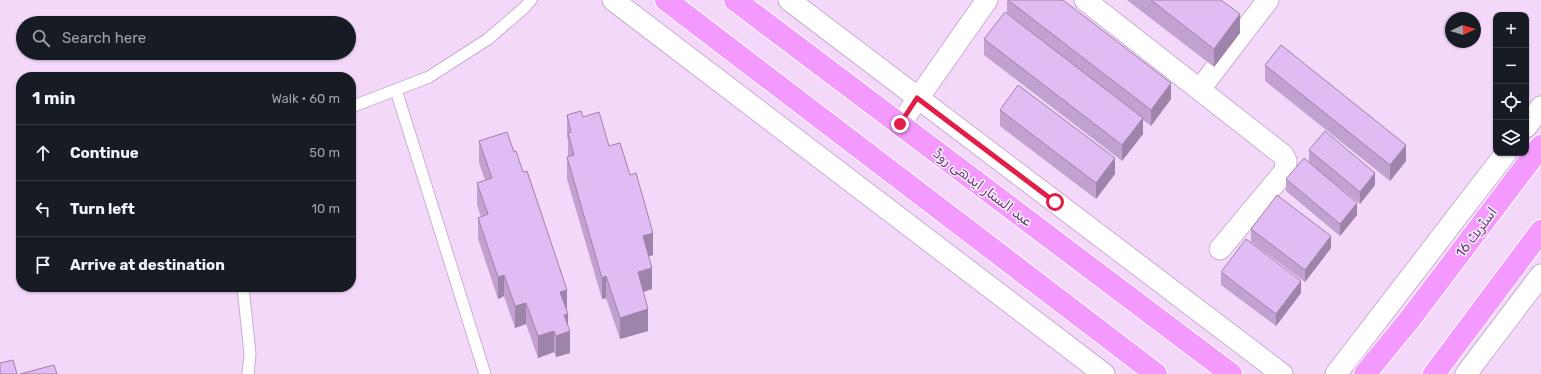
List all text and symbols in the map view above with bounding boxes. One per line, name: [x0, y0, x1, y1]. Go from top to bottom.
north arrow: [1445, 12, 1481, 48]
map controls: [1493, 12, 1529, 156]
button: +: [1493, 12, 1529, 48]
search box: [16, 16, 356, 60]
icon: search: [30, 27, 52, 49]
text: Search here: [62, 29, 146, 47]
button: −: [1493, 48, 1529, 84]
button: locate: [1493, 84, 1529, 120]
text: 1 min: [32, 88, 75, 108]
text: Walk · 60 m: [271, 91, 340, 106]
route end: [891, 115, 909, 133]
button: layers: [1493, 120, 1529, 156]
icon: ahead: [32, 142, 54, 164]
text: Continue: [70, 144, 139, 162]
text: 50 m: [309, 145, 340, 160]
street label: عبد الستار ایدھی روڈ: [930, 145, 1036, 230]
route start: [1046, 193, 1064, 211]
icon: left: [32, 198, 54, 220]
text: Turn left: [70, 200, 135, 218]
text: 10 m: [311, 201, 340, 216]
street label: اسٹریٹ 16: [1452, 204, 1501, 261]
icon: arrive: [32, 254, 54, 276]
text: Arrive at destination: [70, 256, 225, 274]

